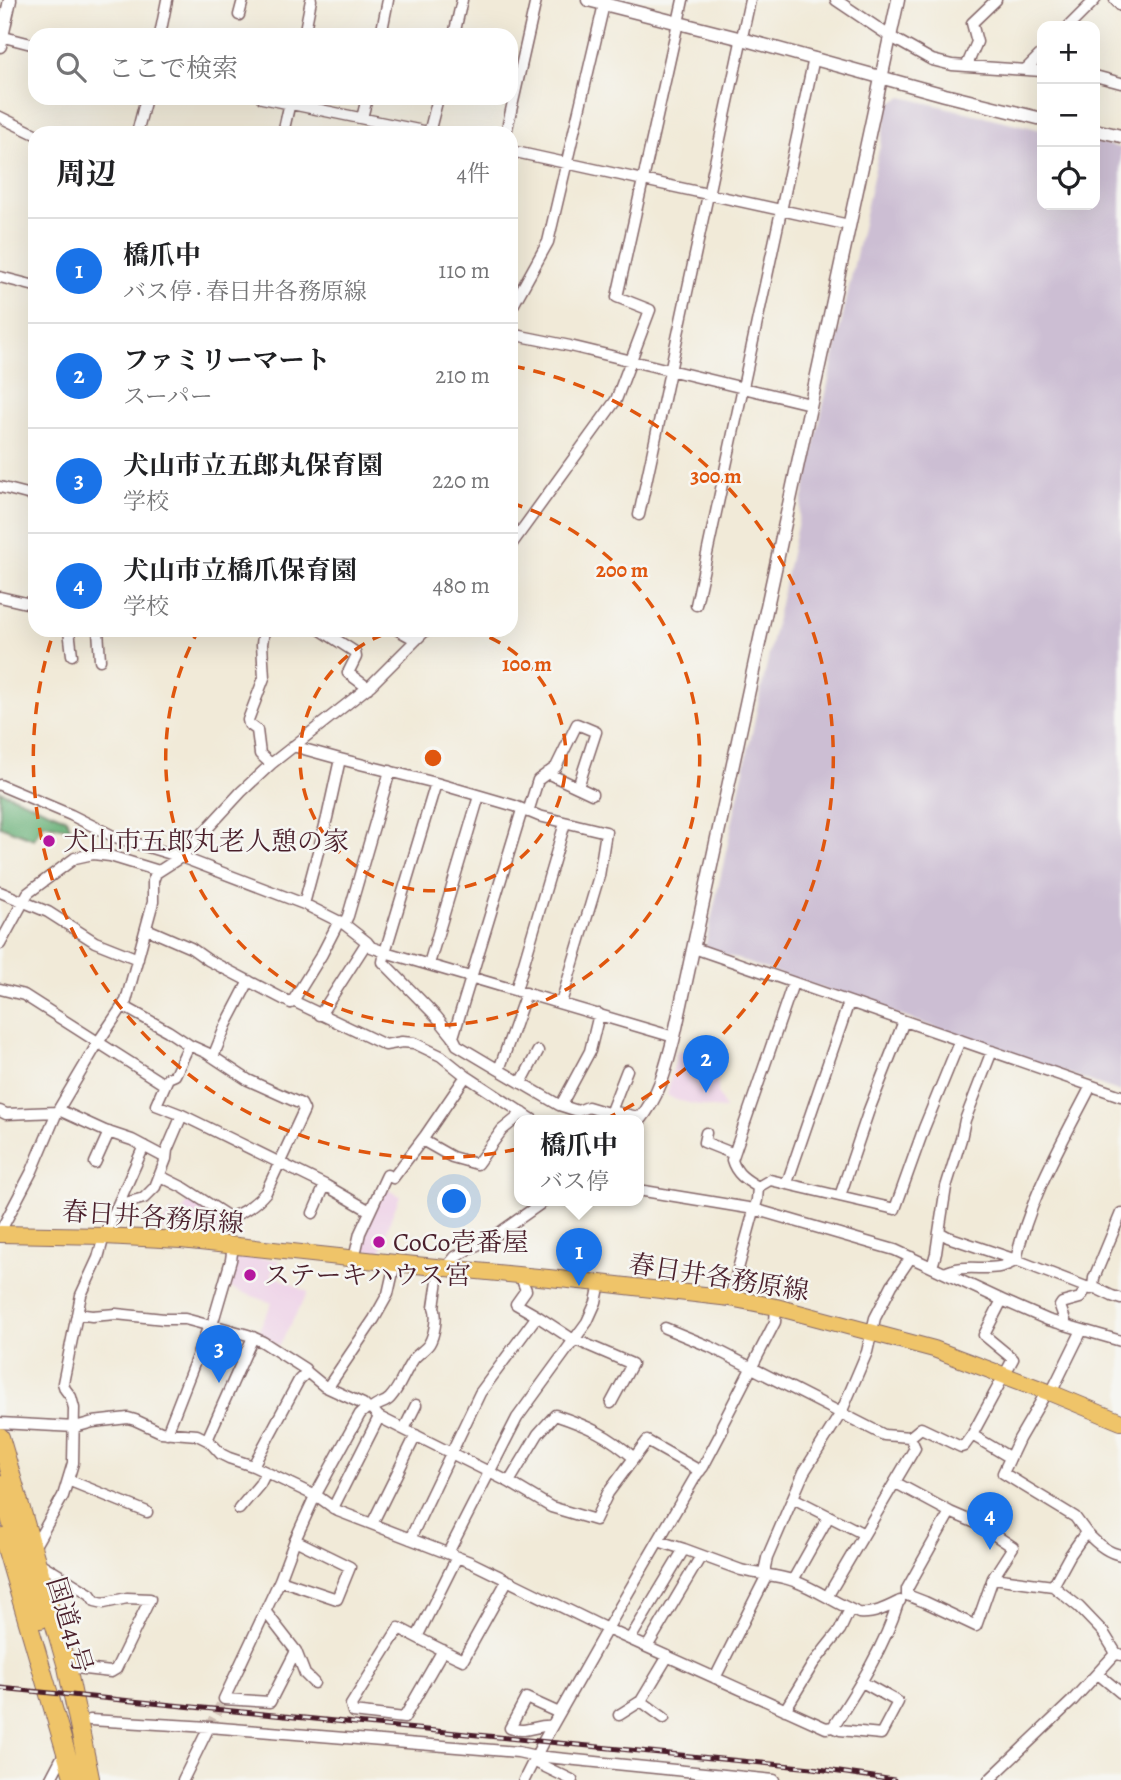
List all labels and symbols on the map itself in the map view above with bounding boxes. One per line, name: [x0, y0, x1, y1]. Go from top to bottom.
text: 300 m: [690, 462, 742, 490]
text: 200 m: [596, 556, 649, 584]
text: 100 m: [502, 650, 552, 678]
centre of rings: [421, 746, 445, 770]
place label: 犬山市五郎丸老人憩の家: [63, 824, 349, 859]
marker: 犬山市五郎丸老人憩の家: [41, 833, 57, 849]
pin: 2: [683, 1035, 729, 1093]
your location: [437, 1184, 471, 1218]
street label: 春日井各務原線: [61, 1194, 245, 1241]
place label: CoCo壱番屋: [393, 1225, 528, 1260]
pin: 1: [556, 1228, 602, 1286]
marker: CoCo壱番屋: [371, 1234, 387, 1250]
street label: 春日井各務原線: [626, 1246, 812, 1309]
place label: ステーキハウス宮: [264, 1258, 471, 1293]
marker: ステーキハウス宮: [242, 1267, 258, 1283]
pin: 3: [196, 1325, 242, 1383]
pin: 4: [967, 1492, 1013, 1550]
street label: 国道41号: [38, 1573, 101, 1677]

